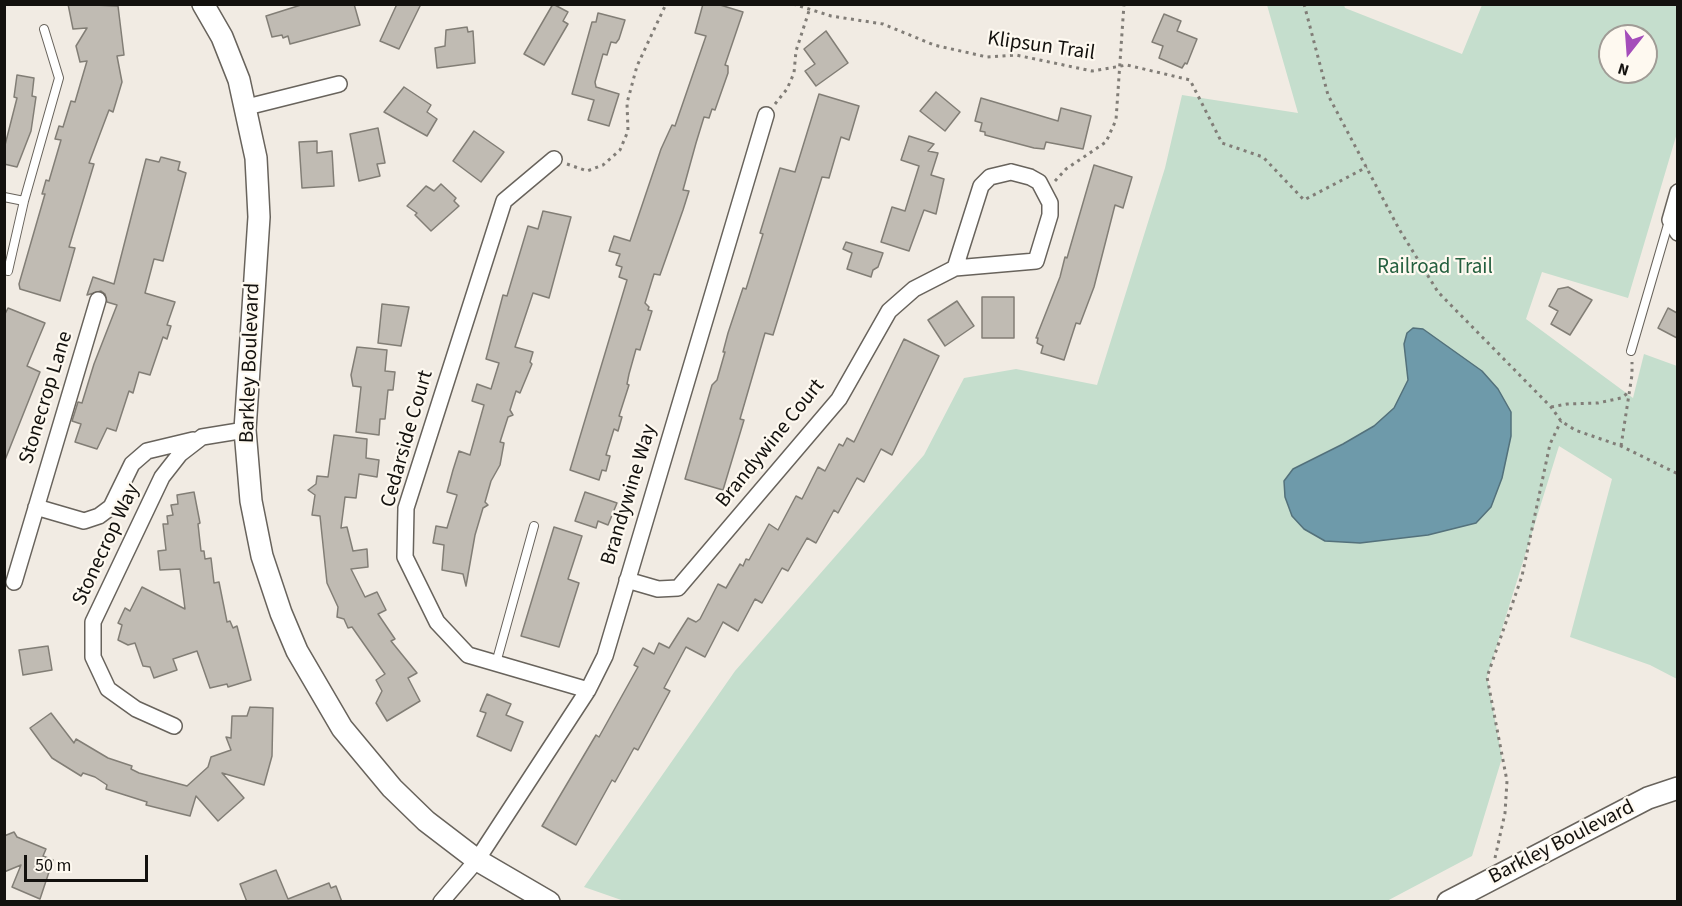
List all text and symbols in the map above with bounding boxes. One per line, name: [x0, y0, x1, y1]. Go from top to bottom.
north arrow: [1598, 24, 1658, 84]
street label: Klipsun Trail: [986, 27, 1096, 67]
text: N: [1615, 57, 1632, 81]
park label: Railroad Trail: [1377, 255, 1493, 281]
street label: Barkley Boulevard: [236, 282, 266, 444]
street label: Stonecrop Lane: [15, 329, 79, 467]
street label: Cedarside Court: [376, 368, 440, 510]
street label: Brandywine Court: [711, 375, 831, 513]
street label: Brandywine Way: [597, 422, 663, 568]
street label: Stonecrop Way: [68, 480, 146, 610]
street label: Barkley Boulevard: [1485, 795, 1639, 891]
scale bar: [27, 843, 152, 881]
text: 50 m: [35, 853, 71, 878]

